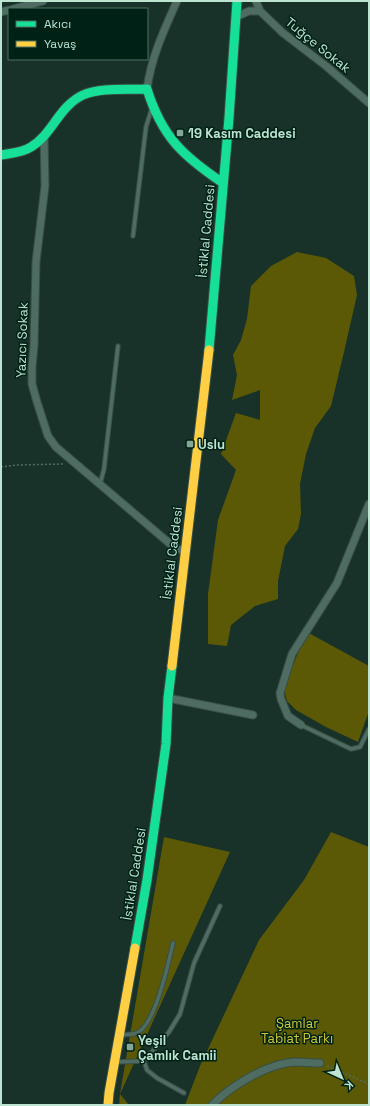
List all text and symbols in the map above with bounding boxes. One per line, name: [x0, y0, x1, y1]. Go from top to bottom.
legend: [8, 8, 148, 60]
street label: Tuğçe Sokak: [282, 14, 354, 76]
text: Akıcı: [44, 16, 71, 32]
text: Yavaş: [44, 36, 76, 52]
place label: 19 Kasım Caddesi: [188, 125, 296, 142]
marker: 19 Kasım Caddesi: [175, 128, 185, 138]
street label: İstiklal Caddesi: [193, 184, 219, 278]
street label: Yazıcı Sokak: [12, 302, 32, 378]
place label: Uslu: [198, 436, 225, 453]
marker: Uslu: [185, 439, 195, 449]
street label: İstiklal Caddesi: [158, 506, 186, 600]
street label: İstiklal Caddesi: [118, 827, 150, 921]
park label: Şamlar Tabiat Parkı: [261, 1015, 333, 1047]
place label: Yeşil Çamlık Camii: [138, 1032, 216, 1064]
marker: Yeşil Çamlık Camii: [125, 1042, 135, 1052]
north arrow: [322, 1058, 362, 1098]
text: K: [342, 1078, 356, 1093]

